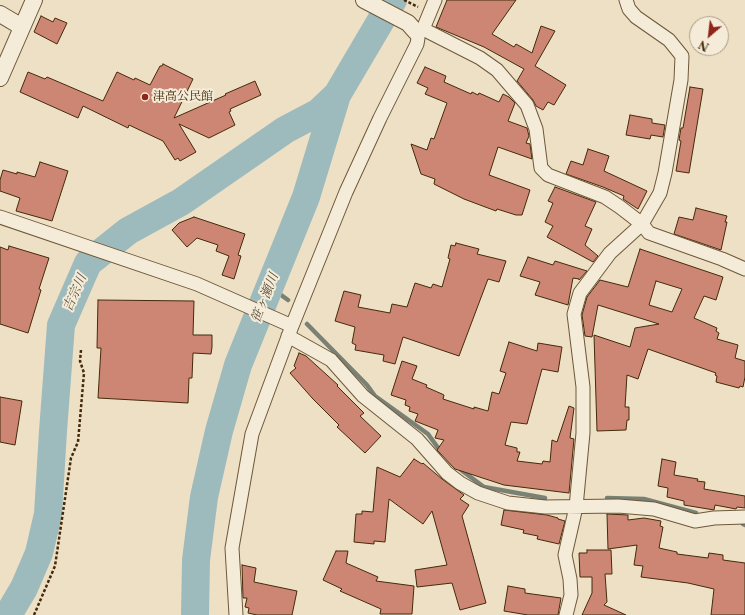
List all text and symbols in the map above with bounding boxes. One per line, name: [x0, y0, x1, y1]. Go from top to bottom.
north arrow: [689, 16, 729, 56]
text: N: [696, 37, 711, 54]
place label: 津高公民館: [153, 90, 213, 104]
marker: 津高公民館: [140, 92, 150, 102]
water label: 笹ヶ瀬川: [248, 271, 282, 325]
water label: 吉宗川: [60, 272, 90, 314]

